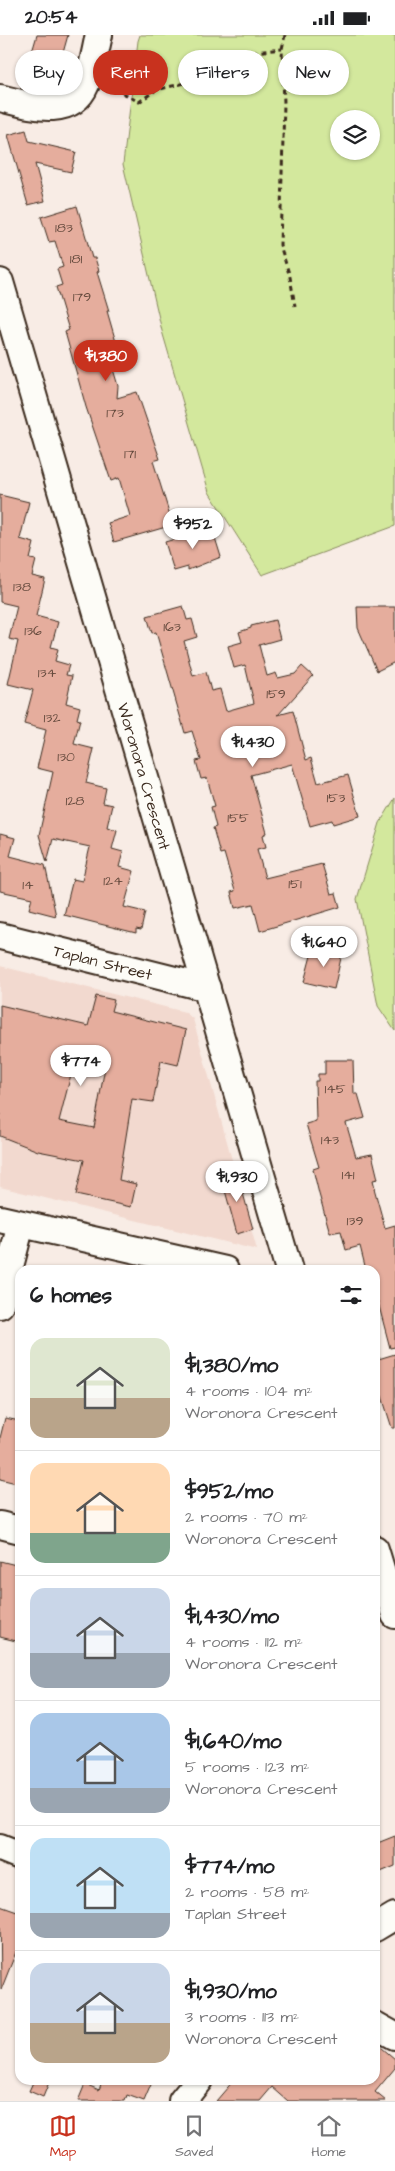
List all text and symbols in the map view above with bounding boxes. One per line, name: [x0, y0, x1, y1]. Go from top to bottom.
text: 20:54: [25, 4, 77, 31]
chip: Buy: [15, 50, 83, 95]
chip: Rent: [93, 50, 168, 95]
chip: Filters: [178, 50, 268, 95]
chip: New: [278, 50, 349, 95]
map controls: [330, 110, 380, 160]
button: layers: [330, 110, 380, 160]
house number: 183: [55, 218, 73, 238]
house number: 181: [70, 249, 83, 269]
house number: 179: [73, 287, 91, 307]
pin: $1,380: [65, 339, 147, 382]
text: $1,380: [85, 345, 127, 367]
house number: 173: [106, 403, 124, 423]
house number: 171: [124, 444, 136, 464]
pin: $952: [163, 507, 223, 550]
text: $952: [174, 513, 212, 535]
house number: 138: [13, 577, 31, 597]
house number: 163: [163, 617, 181, 637]
house number: 136: [24, 621, 42, 641]
house number: 134: [38, 663, 57, 683]
house number: 159: [266, 684, 286, 704]
street label: Woronora Crescent: [112, 700, 176, 853]
house number: 132: [44, 708, 60, 728]
pin: $1,430: [212, 725, 294, 768]
text: $1,430: [232, 731, 274, 753]
house number: 130: [57, 747, 75, 767]
house number: 153: [327, 788, 345, 808]
house number: 128: [66, 791, 84, 811]
house number: 155: [227, 808, 249, 828]
house number: 124: [103, 871, 123, 891]
house number: 151: [288, 874, 302, 894]
house number: 14: [22, 875, 34, 895]
pin: $1,640: [283, 925, 365, 968]
text: $1,640: [302, 931, 346, 953]
street label: Taplan Street: [51, 940, 155, 986]
pin: $774: [51, 1045, 111, 1087]
text: $774: [61, 1050, 101, 1072]
house number: 145: [324, 1079, 346, 1099]
house number: 143: [321, 1130, 339, 1150]
pin: $1,930: [196, 1161, 278, 1203]
house number: 141: [341, 1165, 355, 1185]
text: $1,930: [216, 1166, 258, 1188]
house number: 139: [347, 1211, 363, 1231]
text: 6 homes: [30, 1281, 112, 1310]
icon: filters: [337, 1281, 365, 1309]
text: $1,380/mo: [185, 1351, 278, 1380]
icon: home: [70, 1358, 130, 1418]
text: 4 rooms · 104 m²: [185, 1380, 313, 1402]
text: Woronora Crescent: [185, 1402, 337, 1424]
text: $952/mo: [185, 1477, 273, 1506]
icon: home: [70, 1483, 130, 1543]
text: 2 rooms · 70 m²: [185, 1506, 308, 1528]
text: Woronora Crescent: [185, 1528, 337, 1550]
text: $1,430/mo: [185, 1602, 279, 1631]
icon: home: [70, 1608, 130, 1668]
text: 4 rooms · 112 m²: [185, 1631, 303, 1653]
text: Woronora Crescent: [185, 1653, 337, 1675]
text: $1,640/mo: [185, 1727, 282, 1756]
icon: home: [70, 1733, 130, 1793]
text: 5 rooms · 123 m²: [185, 1756, 309, 1778]
text: Woronora Crescent: [185, 1778, 337, 1800]
text: $774/mo: [185, 1852, 275, 1881]
icon: home: [70, 1858, 130, 1918]
text: 2 rooms · 58 m²: [185, 1881, 310, 1903]
text: Taplan Street: [185, 1903, 286, 1925]
text: $1,930/mo: [185, 1977, 277, 2006]
icon: home: [70, 1983, 130, 2043]
text: 3 rooms · 113 m²: [185, 2006, 299, 2028]
text: Woronora Crescent: [185, 2028, 337, 2050]
tab: Map: [49, 2112, 77, 2162]
tab: Saved: [175, 2112, 213, 2162]
tab: Home: [311, 2112, 346, 2162]

